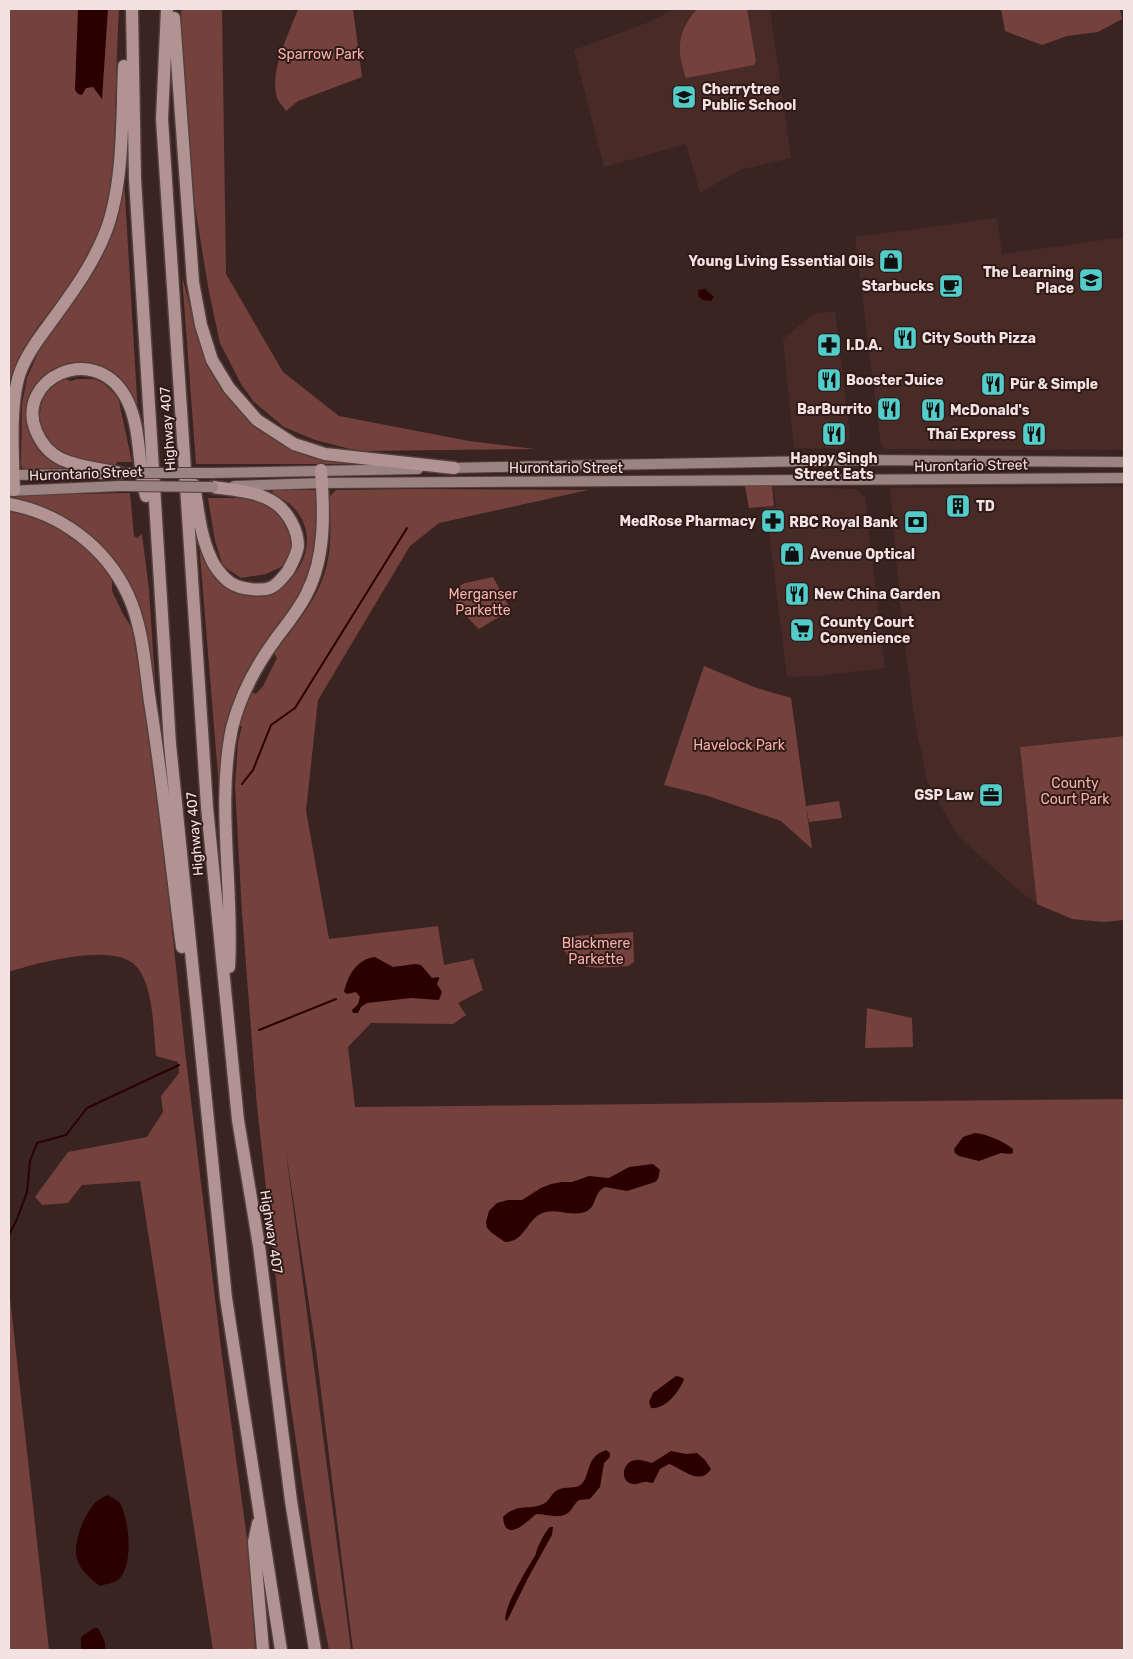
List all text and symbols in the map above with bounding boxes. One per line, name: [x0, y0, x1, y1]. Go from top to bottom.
park label: Sparrow Park: [278, 46, 365, 63]
place label: Cherrytree Public School: [702, 81, 796, 114]
school or university icon: Cherrytree Public School: [671, 84, 697, 110]
shop icon: Young Living Essential Oils: [878, 248, 904, 274]
place label: Young Living Essential Oils: [689, 253, 874, 270]
place label: The Learning Place: [983, 264, 1074, 297]
school or university icon: The Learning Place: [1078, 267, 1104, 293]
cafe icon: Starbucks: [938, 273, 964, 299]
place label: Starbucks: [862, 278, 934, 295]
restaurant icon: City South Pizza: [892, 325, 918, 351]
place label: City South Pizza: [922, 330, 1036, 347]
pharmacy icon: I.D.A.: [816, 332, 842, 358]
place label: I.D.A.: [846, 337, 882, 354]
restaurant icon: Booster Juice: [816, 367, 842, 393]
restaurant icon: Pür & Simple: [980, 371, 1006, 397]
place label: Booster Juice: [846, 372, 944, 389]
place label: Pür & Simple: [1010, 376, 1098, 393]
street label: Highway 407: [157, 386, 179, 472]
restaurant icon: BarBurrito: [876, 396, 902, 422]
restaurant icon: McDonald's: [920, 397, 946, 423]
place label: BarBurrito: [797, 401, 872, 418]
place label: McDonald's: [950, 402, 1030, 419]
restaurant icon: Happy Singh Street Eats: [821, 421, 847, 447]
restaurant icon: Thaï Express: [1021, 421, 1047, 447]
place label: Thaï Express: [927, 426, 1016, 443]
place label: Happy Singh Street Eats: [790, 450, 878, 483]
street label: Hurontario Street: [914, 456, 1029, 475]
street label: Hurontario Street: [509, 460, 623, 477]
street label: Hurontario Street: [29, 463, 144, 484]
building icon: TD: [945, 493, 971, 519]
place label: TD: [976, 498, 995, 515]
pharmacy icon: MedRose Pharmacy: [760, 508, 786, 534]
bank icon: RBC Royal Bank: [903, 509, 929, 535]
place label: MedRose Pharmacy: [619, 513, 757, 530]
place label: RBC Royal Bank: [789, 514, 899, 531]
shop icon: Avenue Optical: [779, 541, 805, 567]
place label: Avenue Optical: [810, 546, 915, 563]
restaurant icon: New China Garden: [784, 581, 810, 607]
park label: Merganser Parkette: [449, 586, 518, 619]
place label: New China Garden: [814, 586, 941, 603]
place label: County Court Convenience: [820, 614, 915, 647]
supermarket icon: County Court Convenience: [789, 617, 815, 643]
park label: Havelock Park: [693, 737, 786, 754]
park label: County Court Park: [1040, 775, 1110, 808]
office icon: GSP Law: [978, 782, 1004, 808]
place label: GSP Law: [914, 787, 974, 804]
street label: Highway 407: [183, 791, 207, 877]
park label: Blackmere Parkette: [562, 935, 631, 968]
street label: Highway 407: [256, 1189, 286, 1275]

